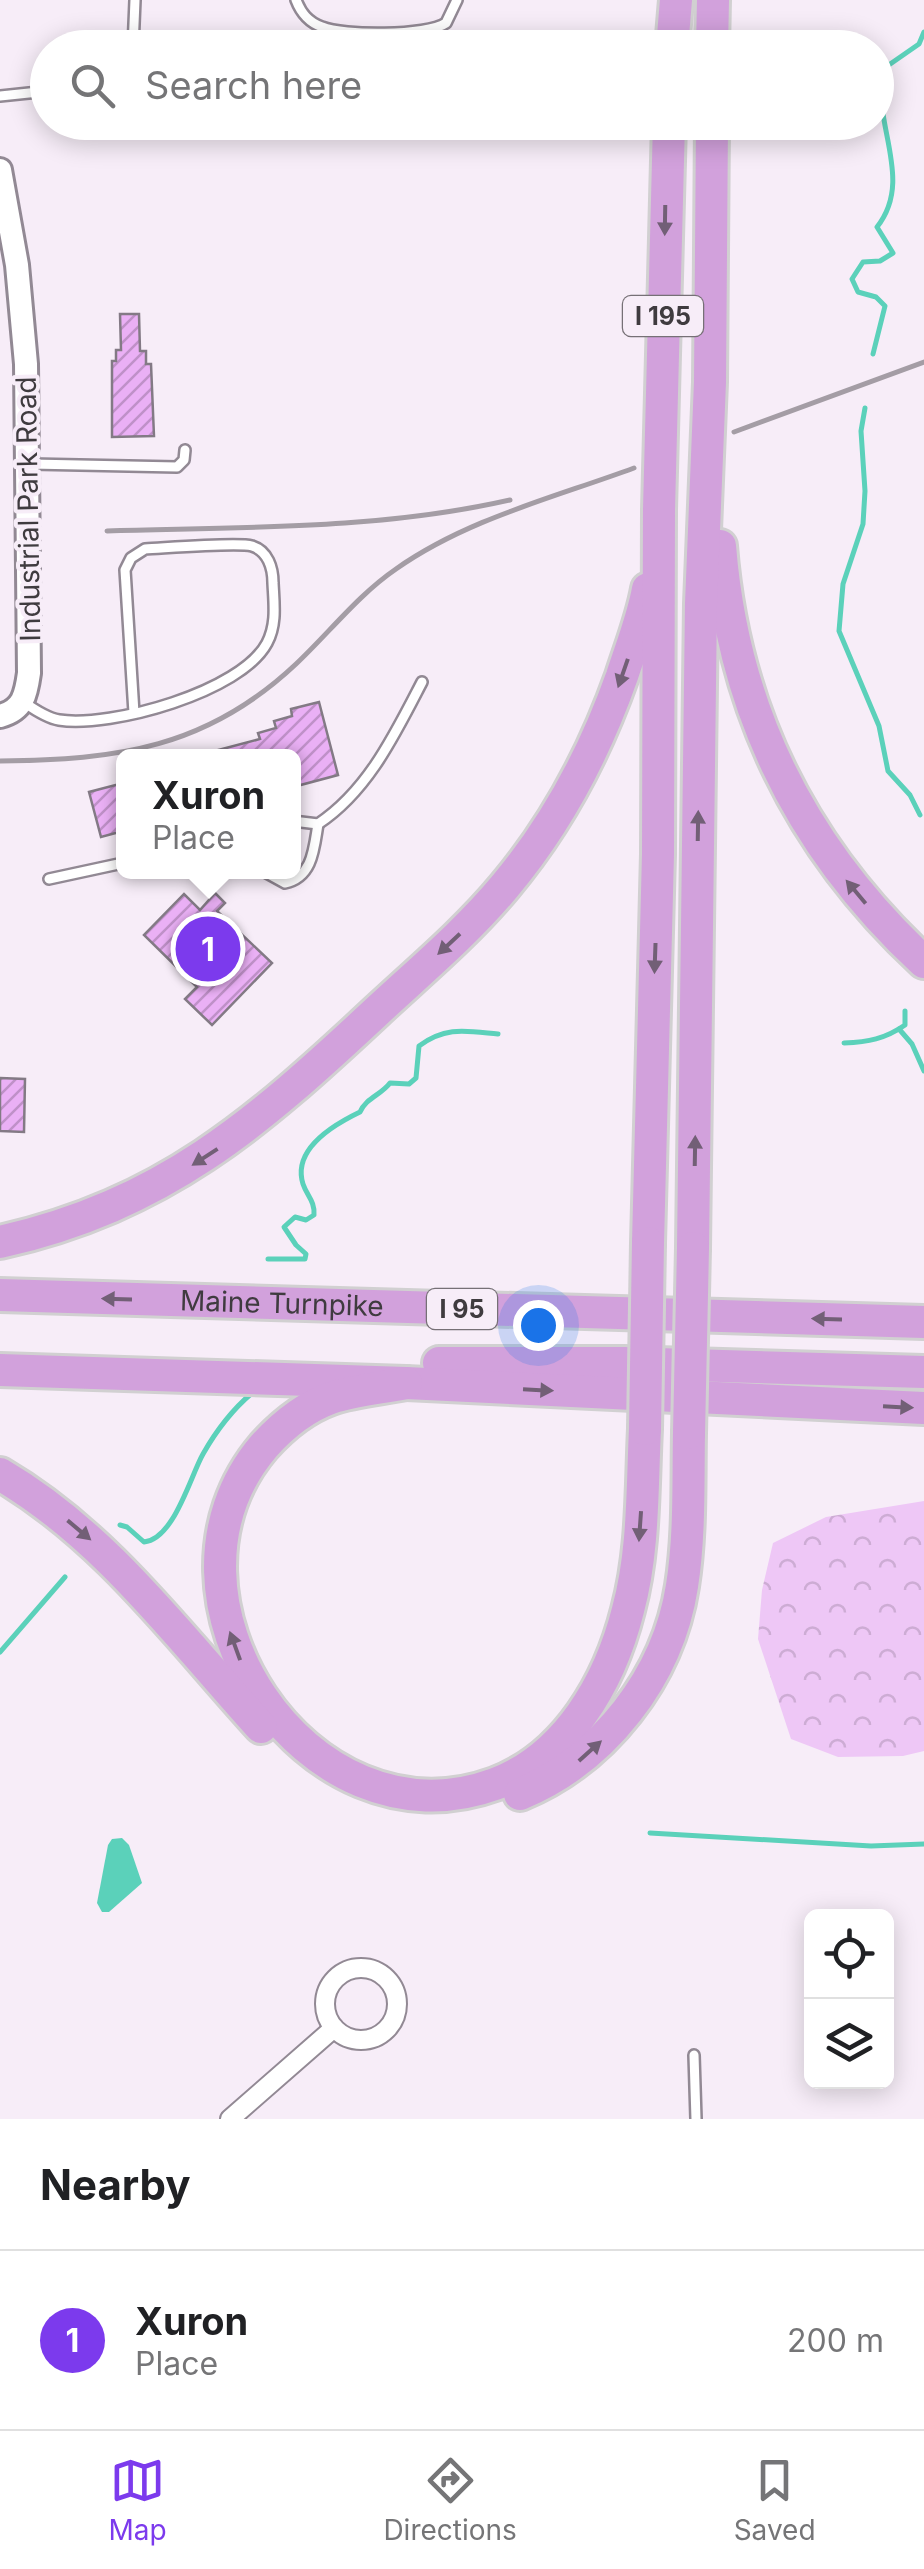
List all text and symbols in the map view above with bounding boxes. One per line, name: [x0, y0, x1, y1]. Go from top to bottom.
search box: [30, 30, 894, 140]
icon: search: [65, 58, 120, 113]
text: Search here: [145, 62, 362, 108]
one-way arrow: [657, 204, 673, 236]
road number: I 195: [623, 296, 703, 336]
street label: Industrial Park Road: [9, 376, 47, 642]
one-way arrow: [614, 659, 629, 689]
popup: [116, 749, 301, 879]
text: Xuron: [152, 772, 265, 818]
one-way arrow: [690, 809, 706, 841]
text: Place: [152, 818, 235, 857]
one-way arrow: [846, 879, 867, 904]
pin: 1: [176, 912, 240, 986]
one-way arrow: [438, 932, 462, 955]
one-way arrow: [647, 942, 663, 974]
one-way arrow: [687, 1134, 703, 1166]
one-way arrow: [191, 1148, 218, 1166]
street label: Maine Turnpike: [180, 1283, 384, 1323]
road number: I 95: [427, 1289, 497, 1329]
one-way arrow: [100, 1290, 132, 1306]
your location: [513, 1300, 564, 1351]
one-way arrow: [810, 1311, 842, 1327]
one-way arrow: [523, 1382, 555, 1398]
one-way arrow: [882, 1399, 914, 1415]
one-way arrow: [632, 1511, 648, 1543]
one-way arrow: [67, 1519, 92, 1540]
one-way arrow: [227, 1631, 242, 1661]
one-way arrow: [577, 1740, 602, 1762]
map controls: [804, 1909, 894, 2089]
button: locate: [804, 1909, 894, 1999]
button: layers: [804, 1999, 894, 2089]
text: Nearby: [40, 2159, 191, 2210]
text: Xuron: [135, 2298, 248, 2344]
text: 1: [66, 2321, 79, 2360]
text: 200 m: [787, 2321, 884, 2360]
text: Place: [135, 2344, 218, 2383]
tab: Map: [108, 2453, 167, 2547]
tab: Directions: [383, 2453, 517, 2547]
tab: Saved: [734, 2453, 816, 2547]

